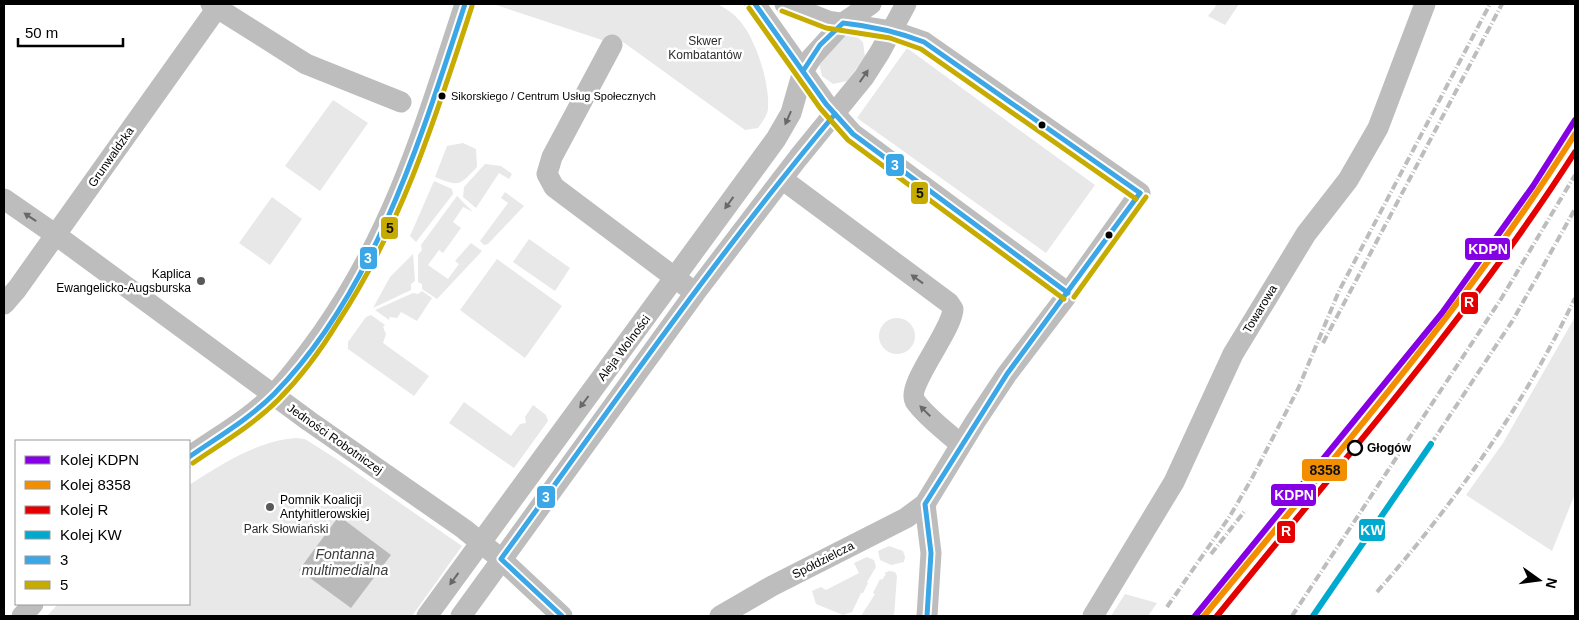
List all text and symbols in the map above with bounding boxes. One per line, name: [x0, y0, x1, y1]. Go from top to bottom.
scale bar: [18, 15, 122, 47]
text: 50 m: [25, 24, 58, 41]
park label: Skwer Kombatantów: [668, 34, 742, 62]
one-way arrow: [859, 69, 869, 83]
place label: Sikorskiego / Centrum Usług Społecznych: [451, 90, 656, 102]
marker: Sikorskiego / Centrum Usług Społecznych: [437, 91, 447, 101]
one-way arrow: [784, 111, 792, 125]
unlabelled marker: [1037, 120, 1047, 130]
street label: Grunwaldzka: [85, 124, 137, 190]
line badge: 3: [885, 153, 905, 177]
text: 3: [891, 157, 899, 173]
line badge: 5: [910, 181, 929, 205]
text: 5: [916, 185, 924, 201]
one-way arrow: [724, 196, 735, 209]
one-way arrow: [23, 212, 37, 222]
line badge: 5: [380, 216, 399, 240]
text: 5: [386, 220, 394, 236]
unlabelled marker: [1104, 230, 1114, 240]
line badge: KDPN: [1464, 237, 1511, 261]
text: KDPN: [1468, 241, 1508, 257]
line badge: 3: [359, 246, 378, 270]
text: 3: [364, 250, 372, 266]
place label: Kaplica Ewangelicko-Augsburska: [56, 267, 191, 295]
one-way arrow: [910, 274, 924, 284]
marker: Kaplica Ewangelicko-Augsburska: [195, 275, 207, 287]
street label: Towarowa: [1240, 282, 1280, 336]
line badge: R: [1460, 291, 1479, 315]
text: R: [1464, 294, 1474, 310]
street label: Aleja Wolności: [595, 312, 653, 384]
one-way arrow: [579, 395, 589, 409]
street label: Jedności Robotniczej: [285, 401, 385, 477]
one-way arrow: [919, 405, 931, 417]
legend: [15, 440, 190, 605]
marker: Głogów: [1347, 440, 1363, 456]
place label: Głogów: [1367, 441, 1412, 455]
text: Kolej KDPN: [60, 451, 139, 468]
line badge: 8358: [1301, 458, 1348, 482]
text: 8358: [1309, 462, 1341, 478]
text: Kolej 8358: [60, 476, 131, 493]
line badge: KDPN: [1270, 483, 1317, 507]
line badge: 3: [536, 485, 556, 509]
text: KDPN: [1274, 487, 1314, 503]
text: 3: [542, 489, 550, 505]
place label: Pomnik Koalicji Antyhitlerowskiej: [280, 493, 369, 521]
text: Kolej R: [60, 501, 109, 518]
marker: Pomnik Koalicji Antyhitlerowskiej: [264, 501, 276, 513]
line badge: KW: [1358, 518, 1386, 542]
line badge: R: [1276, 520, 1296, 544]
park label: Park Słowiański: [244, 522, 328, 536]
text: KW: [1360, 522, 1384, 538]
text: R: [1281, 523, 1291, 539]
text: Kolej KW: [60, 526, 123, 543]
street label: Spółdzielcza: [790, 538, 856, 582]
water label: Fontanna multimedialna: [302, 546, 388, 578]
text: 3: [60, 551, 68, 568]
north arrow: [1514, 555, 1564, 605]
one-way arrow: [449, 572, 459, 586]
text: 5: [60, 576, 68, 593]
text: N: [1543, 576, 1561, 590]

